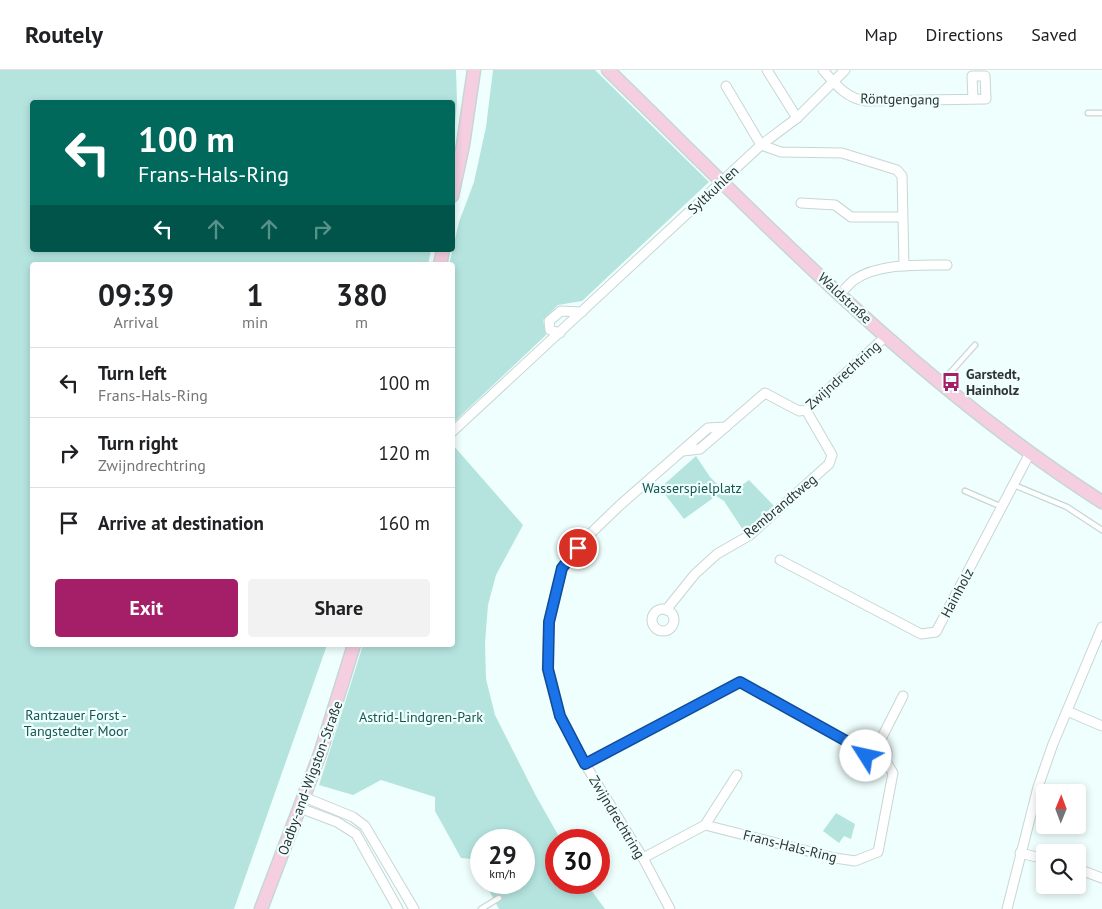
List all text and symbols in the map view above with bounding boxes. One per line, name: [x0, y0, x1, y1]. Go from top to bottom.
text: Routely: [25, 19, 103, 50]
text: Map: [865, 23, 897, 46]
text: Directions: [925, 23, 1003, 46]
text: Saved: [1031, 23, 1077, 46]
street label: Röntgengang: [860, 89, 940, 109]
text: 100 m: [138, 116, 235, 162]
icon: left: [55, 120, 120, 185]
text: Frans-Hals-Ring: [138, 160, 289, 188]
street label: Syltkuhlen: [684, 162, 742, 218]
icon: left: [149, 215, 177, 243]
icon: ahead: [202, 215, 230, 243]
icon: ahead: [255, 215, 283, 243]
icon: right: [308, 215, 336, 243]
street label: Waldstraße: [814, 268, 876, 328]
text: 09:39: [98, 275, 174, 314]
text: 1: [247, 275, 264, 314]
text: 380: [336, 275, 387, 314]
text: Arrival: [114, 312, 158, 332]
text: min: [242, 312, 268, 332]
text: m: [355, 312, 368, 332]
street label: Zwijndrechtring: [802, 337, 884, 413]
text: Turn left: [98, 361, 167, 385]
place label: Garstedt, Hainholz: [966, 365, 1020, 399]
icon: left: [55, 369, 83, 397]
text: 100 m: [378, 371, 430, 395]
bus stop icon: Garstedt, Hainholz: [940, 371, 962, 393]
text: Frans-Hals-Ring: [98, 385, 208, 405]
text: Turn right: [98, 431, 178, 455]
icon: right: [55, 439, 83, 467]
text: 120 m: [378, 441, 430, 465]
text: Zwijndrechtring: [98, 455, 206, 475]
street label: Rembrandtweg: [740, 470, 820, 542]
park label: Wasserspielplatz: [642, 479, 742, 497]
icon: arrive: [55, 509, 83, 537]
text: Arrive at destination: [98, 511, 264, 535]
text: 160 m: [378, 511, 430, 535]
pin: [557, 527, 599, 569]
icon: arrive: [564, 534, 592, 562]
street label: Hainholz: [937, 565, 977, 621]
button: Exit: [55, 579, 238, 637]
button: Share: [248, 579, 430, 637]
street label: Oadby-and-Wigston-Straße: [274, 698, 346, 858]
park label: Rantzauer Forst - Tangstedter Moor: [24, 706, 129, 740]
park label: Astrid-Lindgren-Park: [359, 708, 483, 726]
position arrow: [839, 729, 891, 781]
street label: Zwijndrechtring: [585, 772, 649, 862]
north arrow: [1036, 784, 1086, 834]
map controls: [1036, 784, 1086, 894]
street label: Frans-Hals-Ring: [741, 826, 839, 866]
speed limit sign: 30: [545, 829, 610, 894]
text: 29: [488, 839, 517, 871]
button: search: [1036, 844, 1086, 894]
text: km/h: [489, 866, 516, 881]

